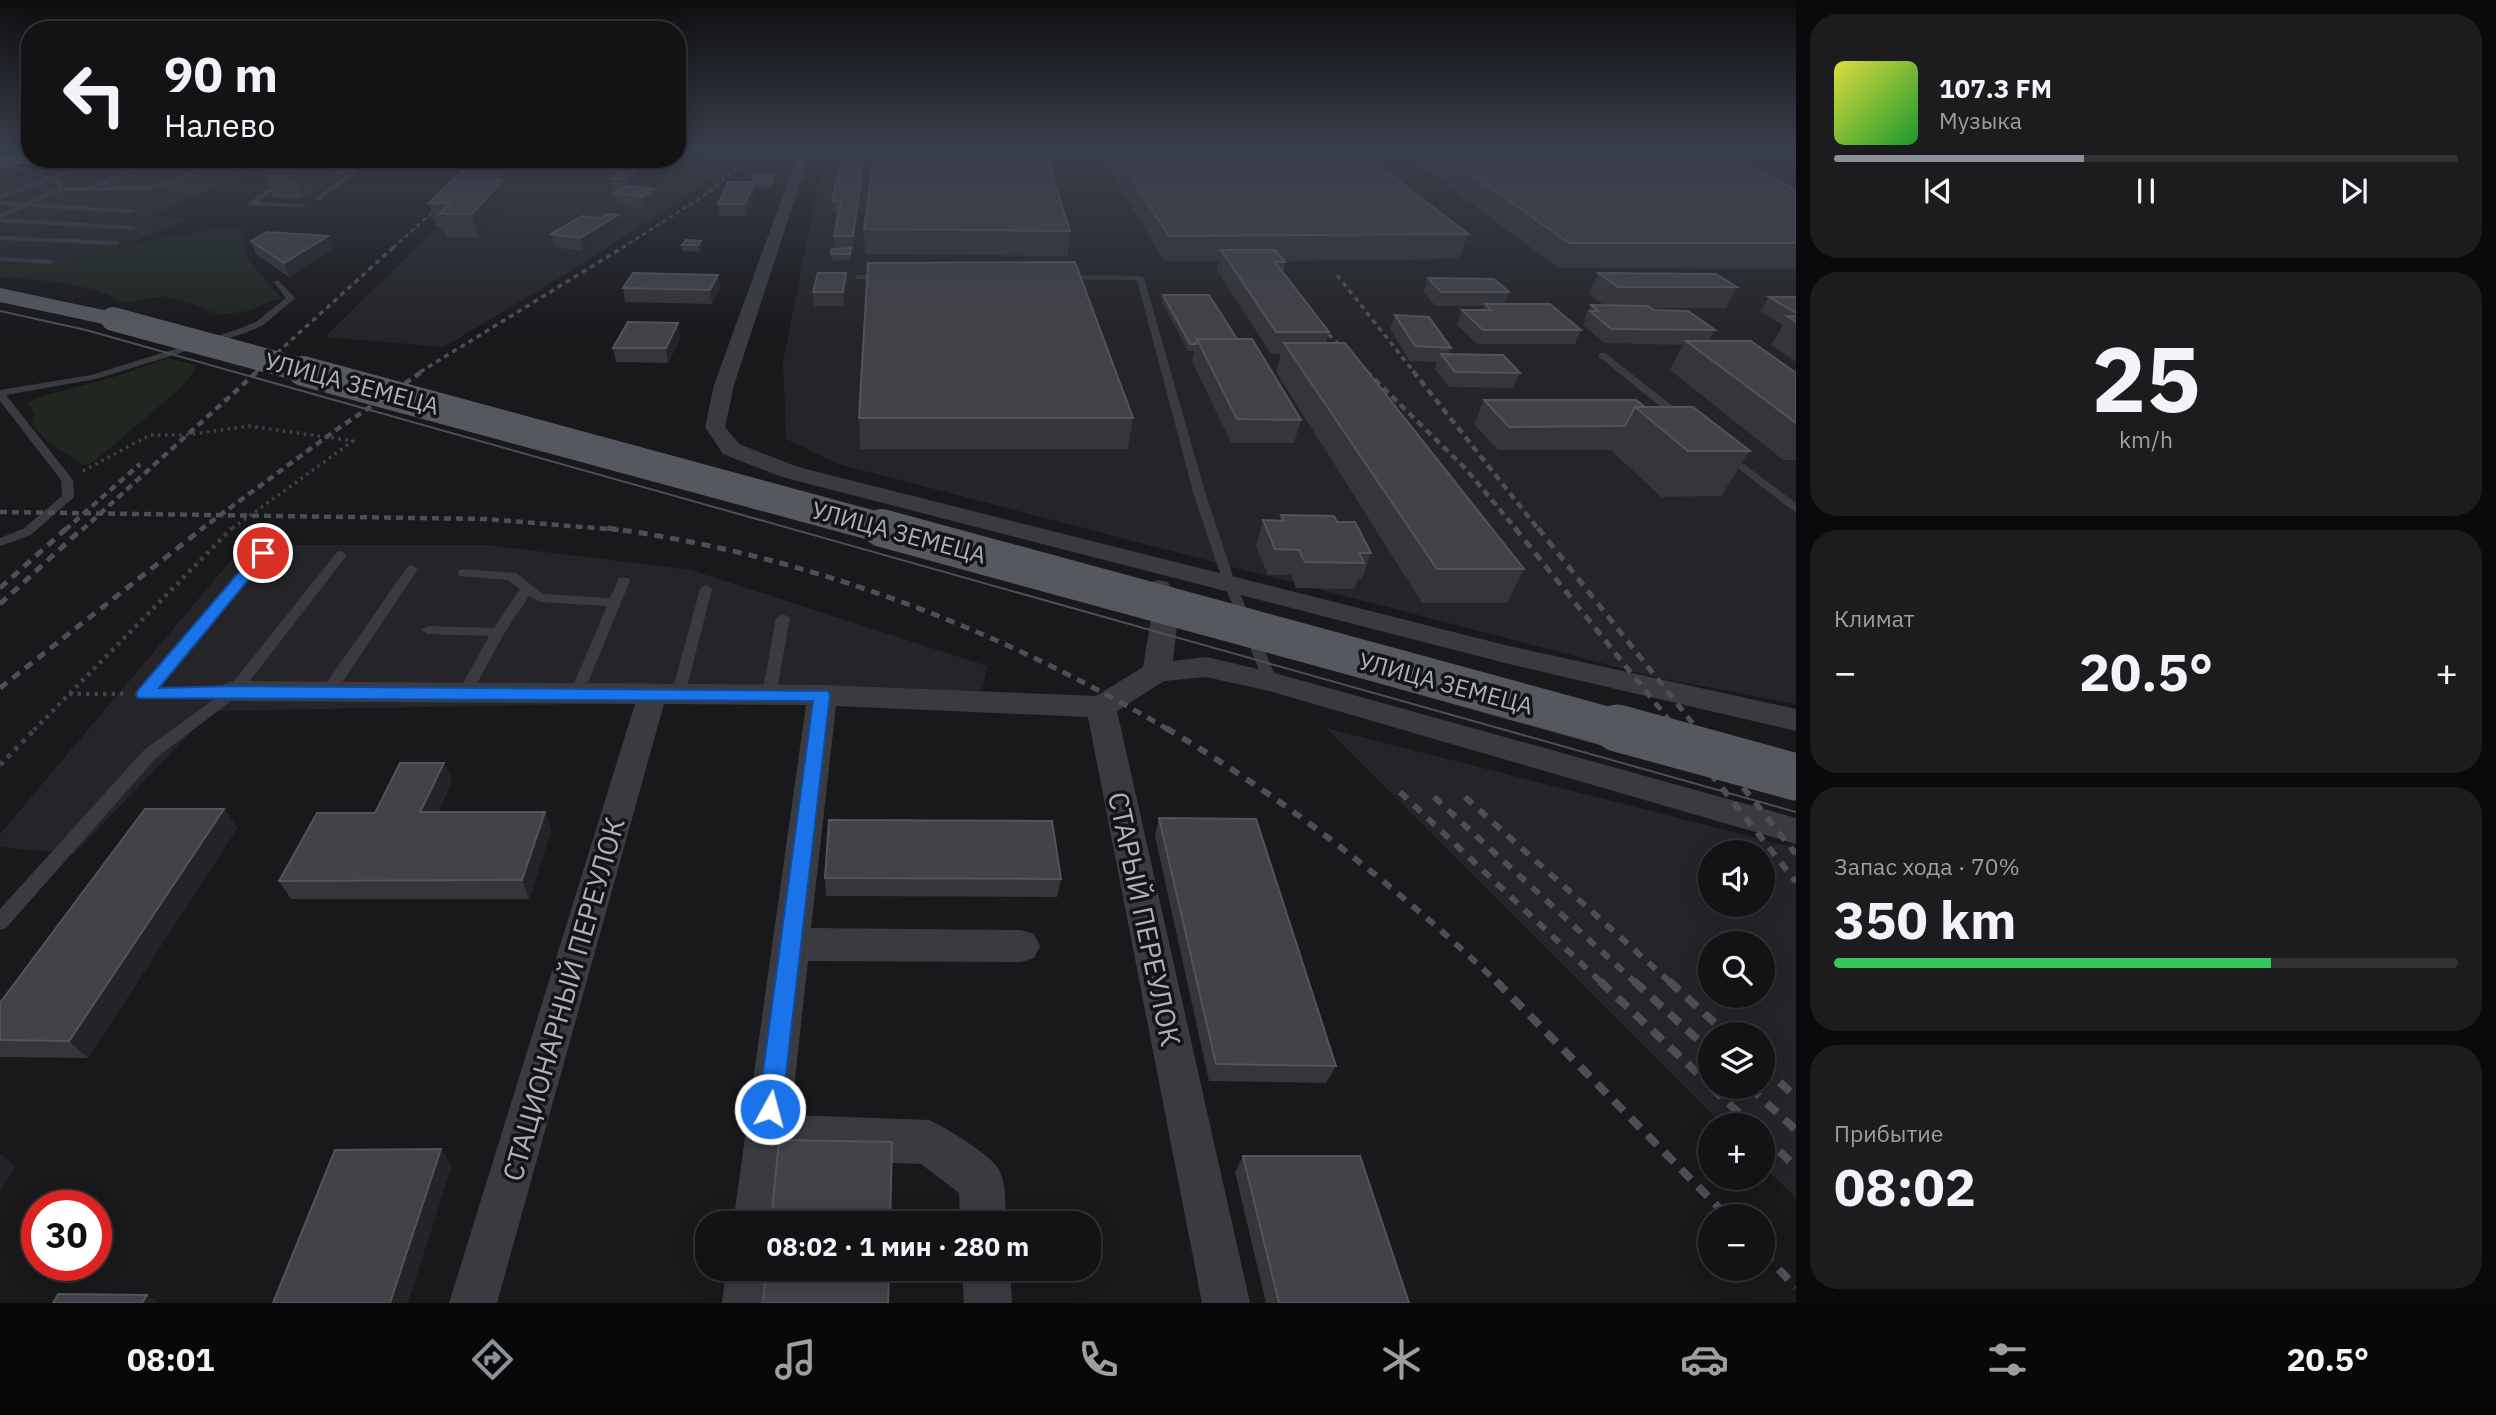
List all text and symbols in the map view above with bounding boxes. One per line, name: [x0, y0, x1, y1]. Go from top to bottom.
text: 90 m: [164, 42, 278, 105]
icon: left: [49, 49, 140, 140]
text: 107.3 FM: [1939, 71, 2052, 105]
text: Налево: [164, 104, 275, 146]
text: Музыка: [1939, 105, 2022, 135]
icon: previous: [1919, 172, 1957, 210]
icon: pause: [2127, 172, 2165, 210]
icon: next: [2335, 172, 2373, 210]
text: 25: [2091, 319, 2201, 437]
street label: УЛИЦА ЗЕМЕЦА: [261, 344, 443, 422]
text: km/h: [2119, 424, 2173, 454]
street label: УЛИЦА ЗЕМЕЦА: [808, 493, 990, 571]
pin: [233, 523, 293, 583]
icon: arrive: [244, 534, 282, 572]
text: Климат: [1834, 603, 1915, 633]
text: 20.5°: [2079, 638, 2213, 705]
street label: УЛИЦА ЗЕМЕЦА: [1355, 644, 1537, 722]
text: −: [1834, 647, 1857, 696]
text: +: [2435, 647, 2458, 696]
street label: СТАРЫЙ ПЕРЕУЛОК: [1100, 788, 1190, 1050]
street label: СТАЦИОНАРНЫЙ ПЕРЕУЛОК: [493, 813, 633, 1185]
map controls: [1698, 840, 1775, 1281]
button: sound: [1698, 840, 1775, 917]
text: Запас хода · 70%: [1834, 851, 2020, 881]
text: 350 km: [1834, 886, 2016, 953]
button: search: [1698, 931, 1775, 1008]
button: layers: [1698, 1022, 1775, 1099]
position arrow: [733, 1072, 807, 1146]
button: +: [1698, 1113, 1775, 1190]
text: Прибытие: [1834, 1118, 1943, 1148]
text: 08:02: [1834, 1153, 1976, 1220]
speed limit sign: 30: [21, 1190, 112, 1281]
button: −: [1698, 1204, 1775, 1281]
text: 08:02 · 1 мин · 280 m: [767, 1229, 1029, 1263]
icon: directions: [468, 1335, 517, 1384]
icon: music: [771, 1335, 820, 1384]
icon: phone: [1074, 1335, 1123, 1384]
icon: climate: [1377, 1335, 1426, 1384]
icon: car: [1680, 1335, 1729, 1384]
icon: filters: [1983, 1335, 2032, 1384]
text: 08:01: [127, 1338, 214, 1380]
text: 20.5°: [2286, 1338, 2369, 1380]

